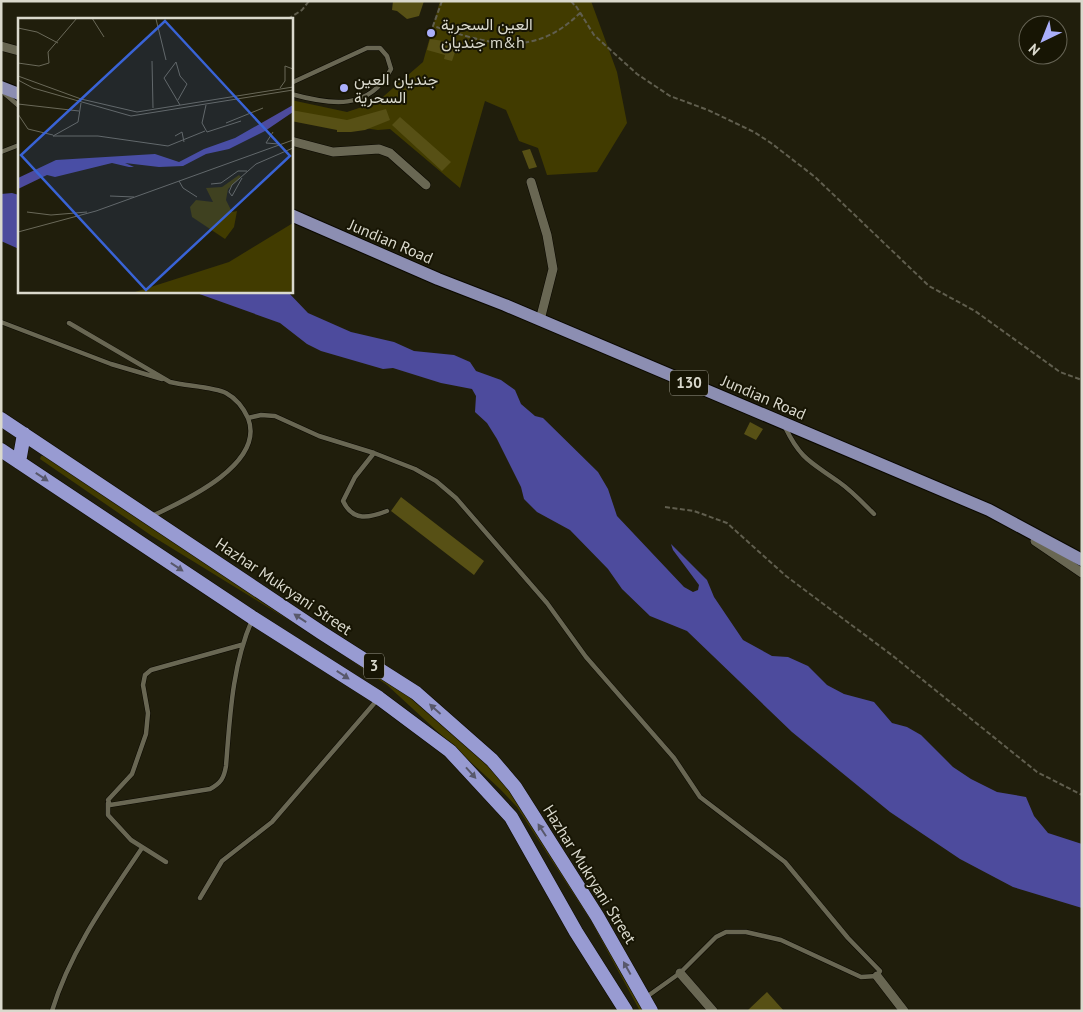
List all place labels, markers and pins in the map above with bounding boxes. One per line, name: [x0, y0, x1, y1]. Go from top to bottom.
place label: العين السحرية جنديان m&h: [441, 14, 533, 52]
marker: العين السحرية جنديان m&h: [425, 27, 437, 39]
place label: جنديان العين السحرية: [354, 69, 439, 108]
marker: جنديان العين السحرية: [338, 82, 350, 94]

